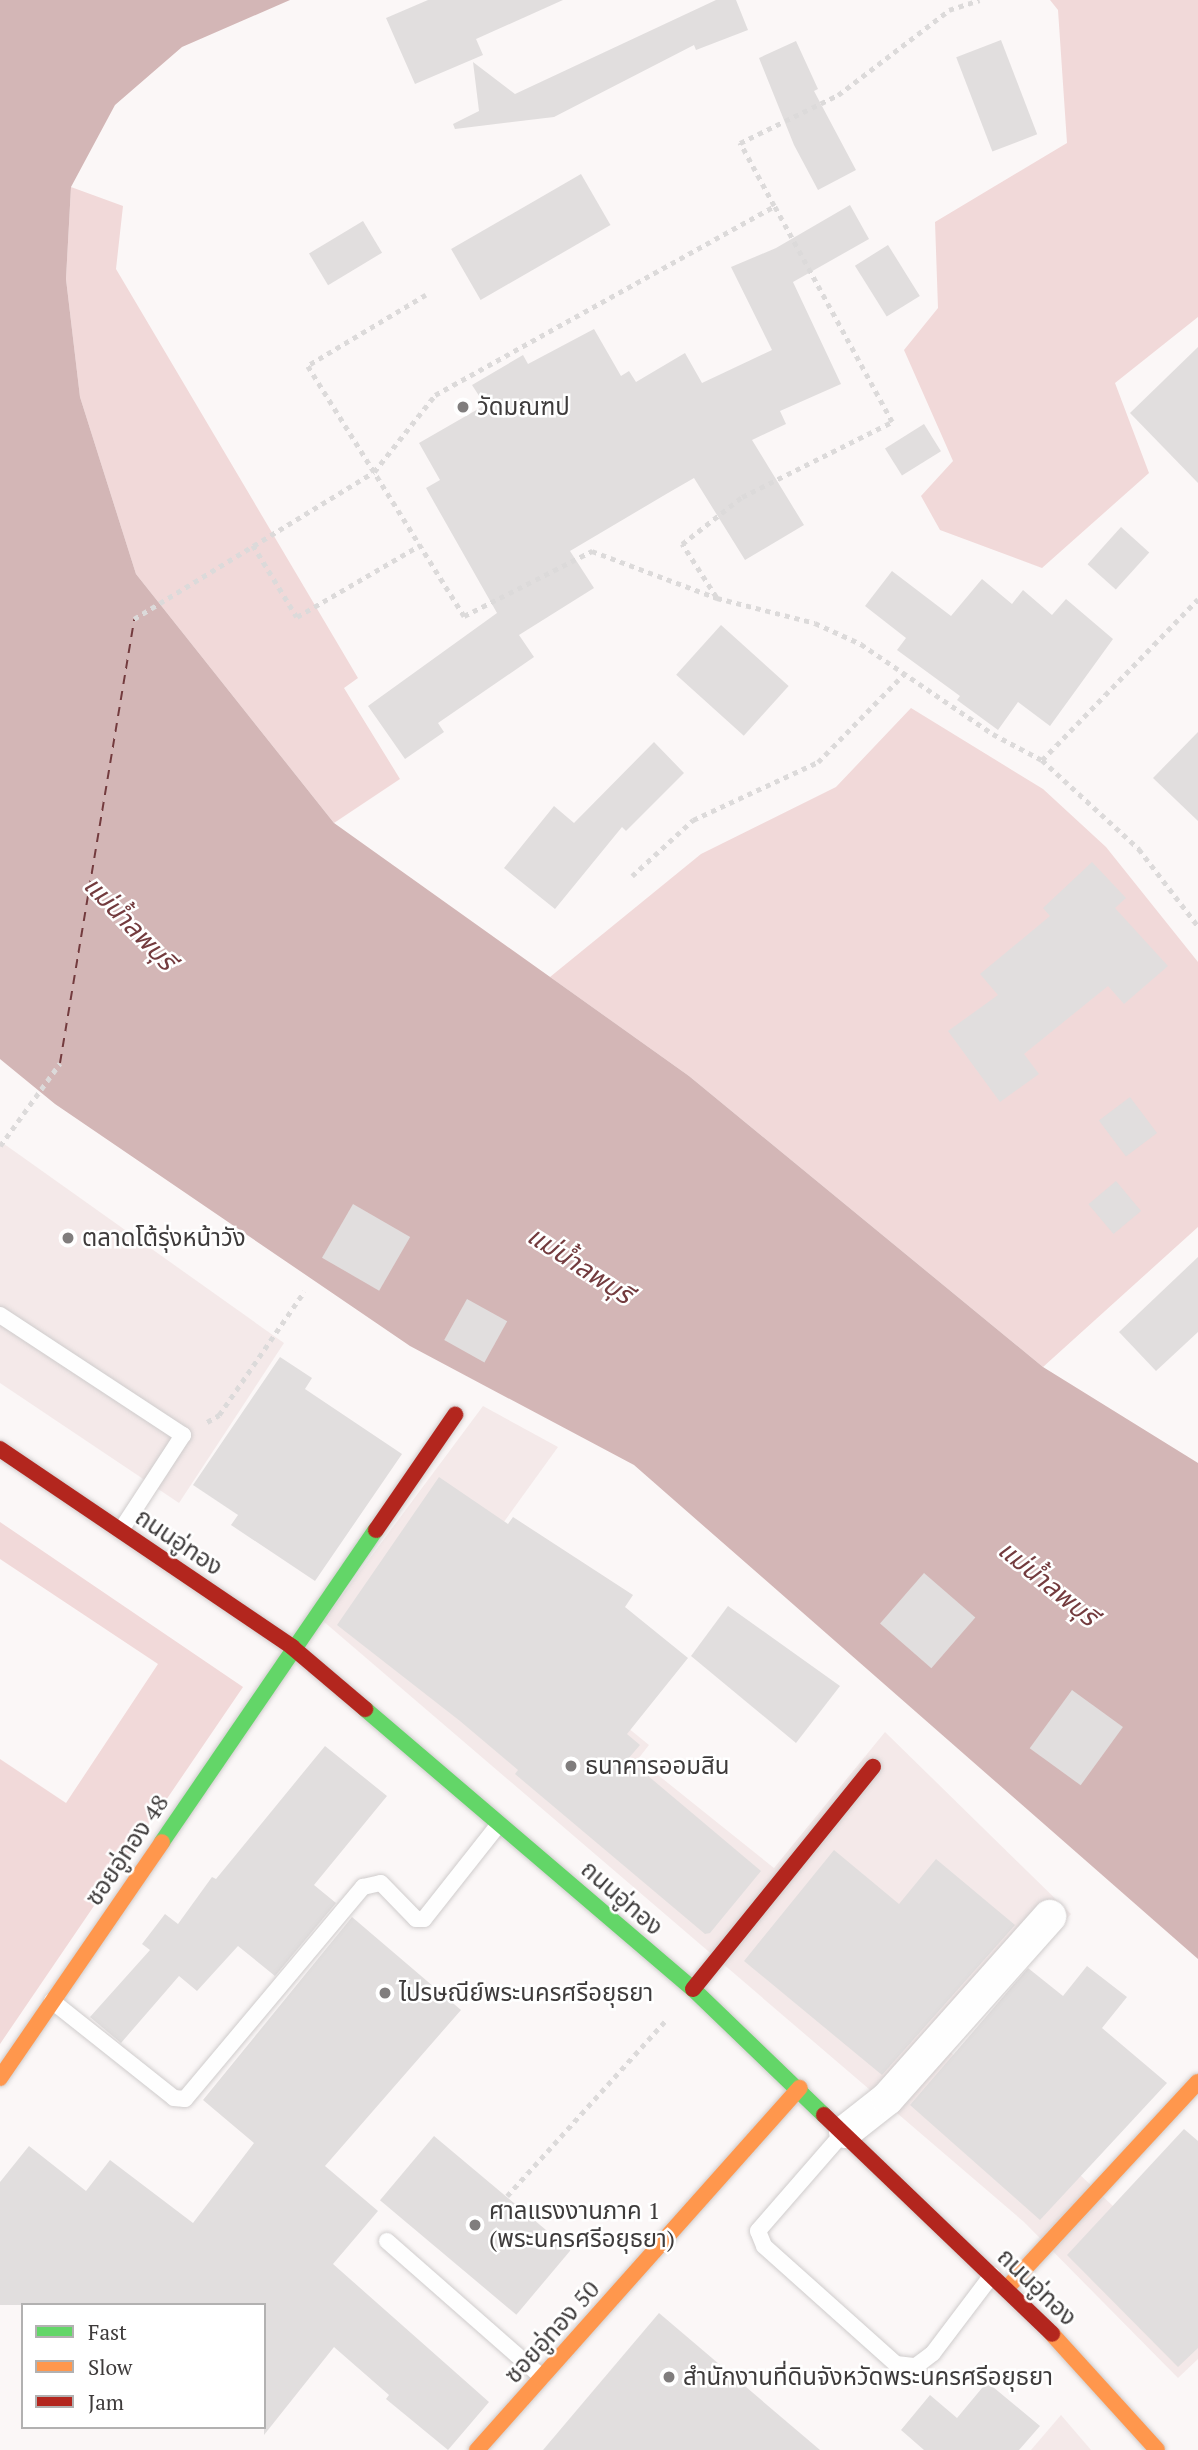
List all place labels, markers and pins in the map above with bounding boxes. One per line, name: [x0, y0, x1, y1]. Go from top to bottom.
place label: วัดมณฑป: [477, 393, 570, 421]
marker: วัดมณฑป: [455, 399, 471, 415]
place label: ตลาดโต้รุ่งหน้าวัง: [82, 1224, 246, 1252]
marker: ตลาดโต้รุ่งหน้าวัง: [60, 1230, 76, 1246]
place label: ธนาคารออมสิน: [585, 1752, 729, 1780]
marker: ธนาคารออมสิน: [563, 1758, 579, 1774]
place label: ไปรษณีย์พระนครศรีอยุธยา: [399, 1979, 653, 2007]
marker: ไปรษณีย์พระนครศรีอยุธยา: [377, 1985, 393, 2001]
place label: ศาลแรงงานภาค 1 (พระนครศรีอยุธยา): [489, 2197, 675, 2253]
marker: ศาลแรงงานภาค 1 (พระนครศรีอยุธยา): [467, 2217, 483, 2233]
place label: สำนักงานที่ดินจังหวัดพระนครศรีอยุธยา: [683, 2363, 1053, 2391]
marker: สำนักงานที่ดินจังหวัดพระนครศรีอยุธยา: [661, 2369, 677, 2385]

